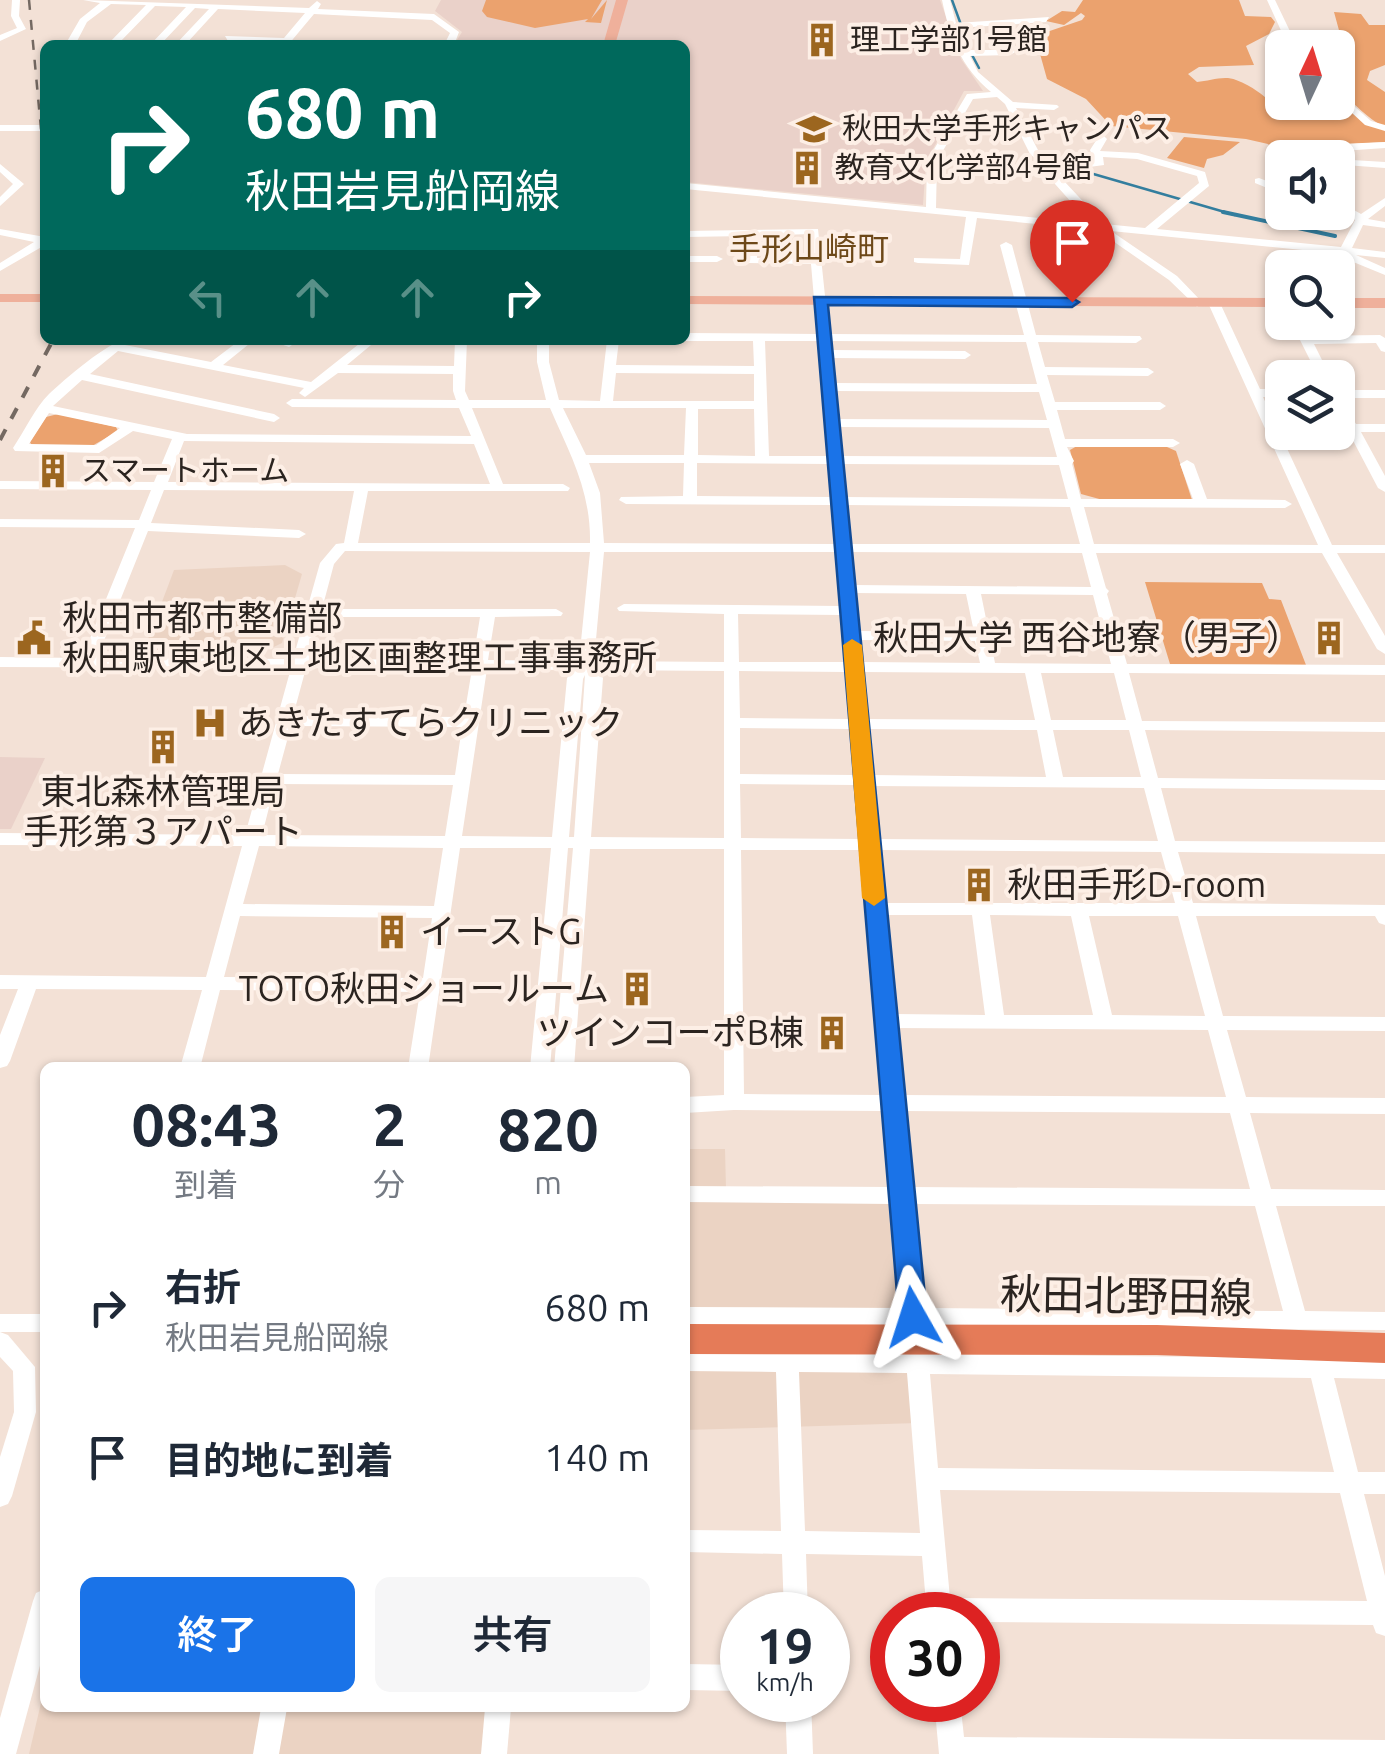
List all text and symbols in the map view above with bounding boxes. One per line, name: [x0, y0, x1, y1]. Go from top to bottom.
building icon: 理工学部1号館: [803, 21, 841, 59]
place label: 理工学部1号館: [850, 22, 1047, 56]
north arrow: [1265, 30, 1355, 120]
map controls: [1265, 30, 1355, 450]
text: 680 m: [245, 73, 440, 151]
icon: right: [80, 80, 210, 210]
school or university icon: 秋田大学手形キャンパス: [795, 110, 833, 148]
place label: 秋田大学手形キャンパス: [842, 111, 1172, 145]
button: sound: [1265, 140, 1355, 230]
building icon: 教育文化学部4号館: [788, 149, 826, 187]
place label: 教育文化学部4号館: [835, 150, 1092, 184]
text: 秋田岩見船岡線: [245, 165, 560, 216]
pin: [1030, 200, 1115, 303]
icon: arrive: [1045, 215, 1100, 270]
district label: 手形山崎町: [729, 230, 889, 266]
button: search: [1265, 250, 1355, 340]
icon: left: [180, 270, 235, 325]
icon: ahead: [285, 270, 340, 325]
icon: ahead: [390, 270, 445, 325]
icon: right: [495, 270, 550, 325]
button: layers: [1265, 360, 1355, 450]
building icon: スマートホーム: [34, 452, 72, 490]
place label: スマートホーム: [81, 453, 289, 487]
place label: 秋田市都市整備部 秋田駅東地区土地区画整理工事事務所: [62, 597, 657, 677]
place label: 秋田大学 西谷地寮（男子）: [873, 617, 1301, 657]
public building icon: 秋田市都市整備部 秋田駅東地区土地区画整理工事事務所: [15, 619, 53, 657]
building icon: 秋田大学 西谷地寮（男子）: [1310, 619, 1348, 657]
place label: あきたすてらクリニック: [238, 702, 623, 742]
hospital icon: あきたすてらクリニック: [191, 704, 229, 742]
building icon: 東北森林管理局 手形第３アパート: [144, 728, 182, 766]
place label: 東北森林管理局 手形第３アパート: [23, 771, 303, 851]
place label: 秋田手形D-room: [1007, 864, 1266, 904]
building icon: 秋田手形D-room: [960, 866, 998, 904]
place label: イーストG: [420, 911, 581, 951]
building icon: イーストG: [373, 913, 411, 951]
place label: TOTO秋田ショールーム: [239, 968, 609, 1008]
building icon: TOTO秋田ショールーム: [618, 970, 656, 1008]
place label: ツインコーポB棟: [537, 1012, 804, 1052]
building icon: ツインコーポB棟: [813, 1014, 851, 1052]
text: 08:43: [131, 1090, 281, 1157]
text: 2: [372, 1090, 406, 1157]
text: 820: [497, 1095, 599, 1162]
text: m: [534, 1164, 562, 1200]
text: 到着: [174, 1166, 238, 1202]
text: 分: [373, 1166, 405, 1202]
position arrow: [861, 1265, 965, 1369]
text: 右折: [165, 1266, 241, 1308]
street label: 秋田北野田線: [1000, 1270, 1252, 1321]
icon: right: [80, 1280, 135, 1335]
text: 680 m: [544, 1286, 650, 1328]
text: 秋田岩見船岡線: [165, 1319, 389, 1355]
icon: arrive: [80, 1430, 135, 1485]
text: 140 m: [544, 1436, 650, 1478]
text: 目的地に到着: [165, 1439, 393, 1481]
button: 終了: [80, 1577, 355, 1692]
button: 共有: [375, 1577, 650, 1692]
speed limit sign: 30: [870, 1592, 1000, 1722]
text: 19: [757, 1617, 813, 1673]
text: km/h: [756, 1668, 814, 1696]

